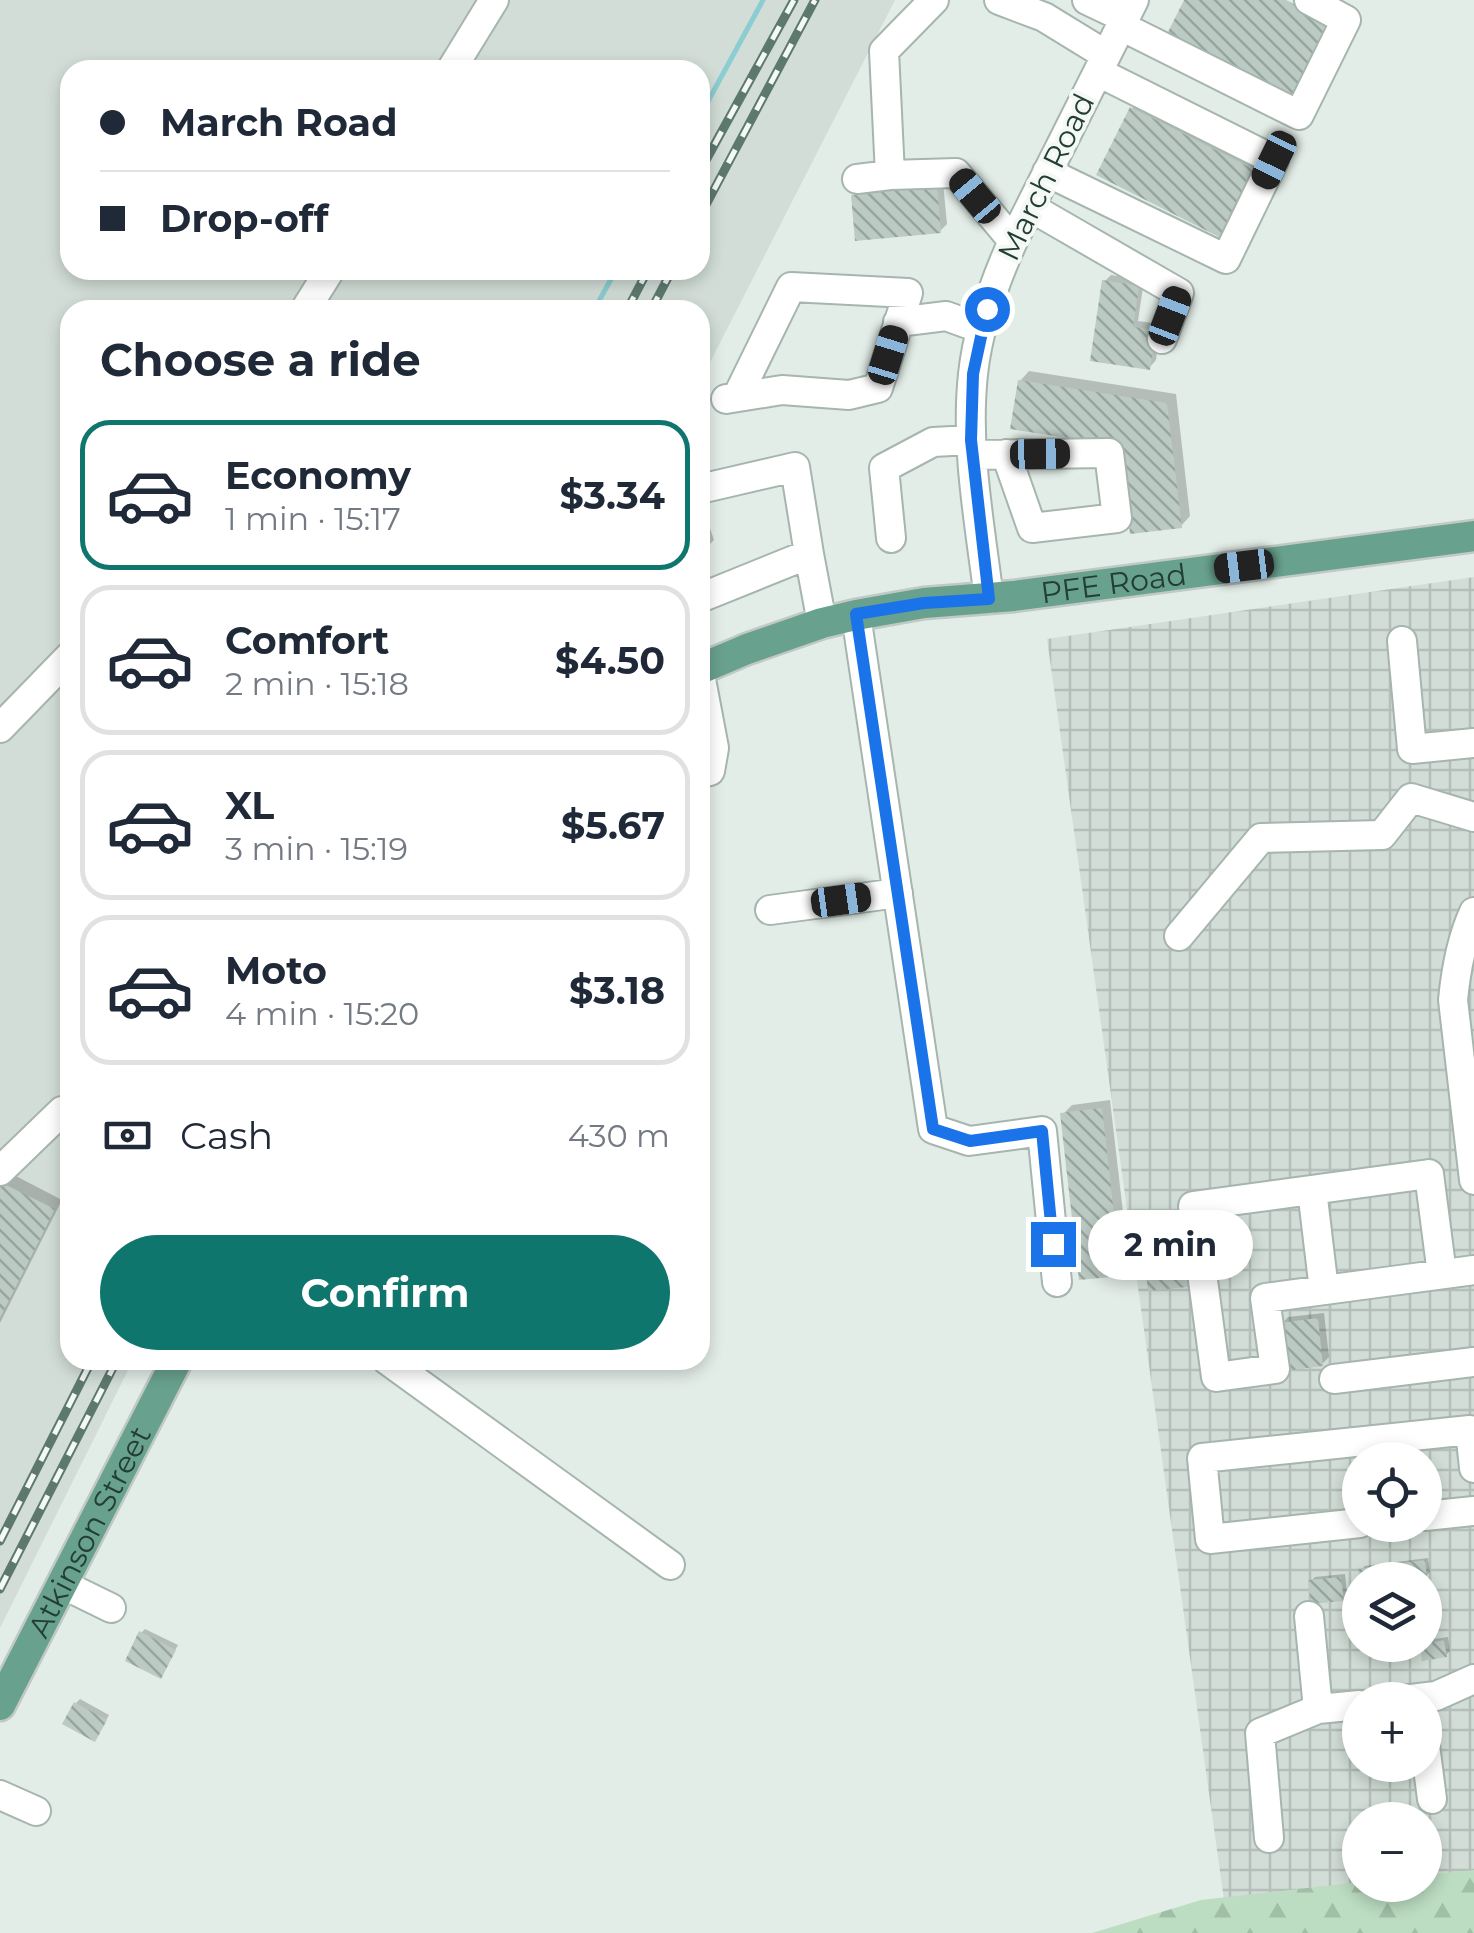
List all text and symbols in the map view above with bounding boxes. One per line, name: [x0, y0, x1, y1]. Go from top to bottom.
street label: March Road: [990, 87, 1102, 267]
text: March Road: [160, 99, 397, 146]
car: [1247, 126, 1301, 194]
car: [944, 163, 1006, 229]
text: Drop-off: [160, 195, 329, 242]
car: [1145, 283, 1195, 349]
route start: [965, 287, 1010, 332]
car: [865, 322, 911, 388]
text: Choose a ride: [100, 332, 421, 387]
car: [1010, 438, 1070, 470]
icon: car: [105, 450, 195, 540]
text: Economy: [225, 452, 411, 499]
text: $3.34: [559, 472, 665, 519]
text: 1 min · 15:17: [225, 499, 401, 538]
car: [1212, 547, 1276, 585]
street label: PFE Road: [1038, 555, 1189, 611]
icon: car: [105, 615, 195, 705]
text: Comfort: [225, 617, 389, 664]
text: $4.50: [555, 637, 665, 684]
text: 2 min · 15:18: [225, 664, 409, 703]
icon: car: [105, 780, 195, 870]
text: XL: [225, 782, 274, 829]
text: $5.67: [561, 802, 665, 849]
text: 3 min · 15:19: [225, 829, 408, 868]
car: [809, 881, 873, 919]
icon: car: [105, 945, 195, 1035]
text: Moto: [225, 947, 327, 994]
text: $3.18: [569, 967, 665, 1014]
text: 4 min · 15:20: [225, 994, 419, 1033]
icon: cash: [100, 1108, 155, 1163]
text: Cash: [180, 1112, 273, 1159]
text: 430 m: [568, 1116, 670, 1155]
callout: 2 min: [1088, 1209, 1253, 1279]
route end: [1031, 1222, 1076, 1267]
text: 2 min: [1124, 1225, 1217, 1264]
button: Confirm: [100, 1235, 670, 1350]
street label: Atkinson Street: [20, 1420, 158, 1643]
map controls: [1342, 1442, 1442, 1902]
button: locate: [1342, 1442, 1442, 1542]
button: layers: [1342, 1562, 1442, 1662]
button: +: [1342, 1682, 1442, 1782]
button: −: [1342, 1802, 1442, 1902]

